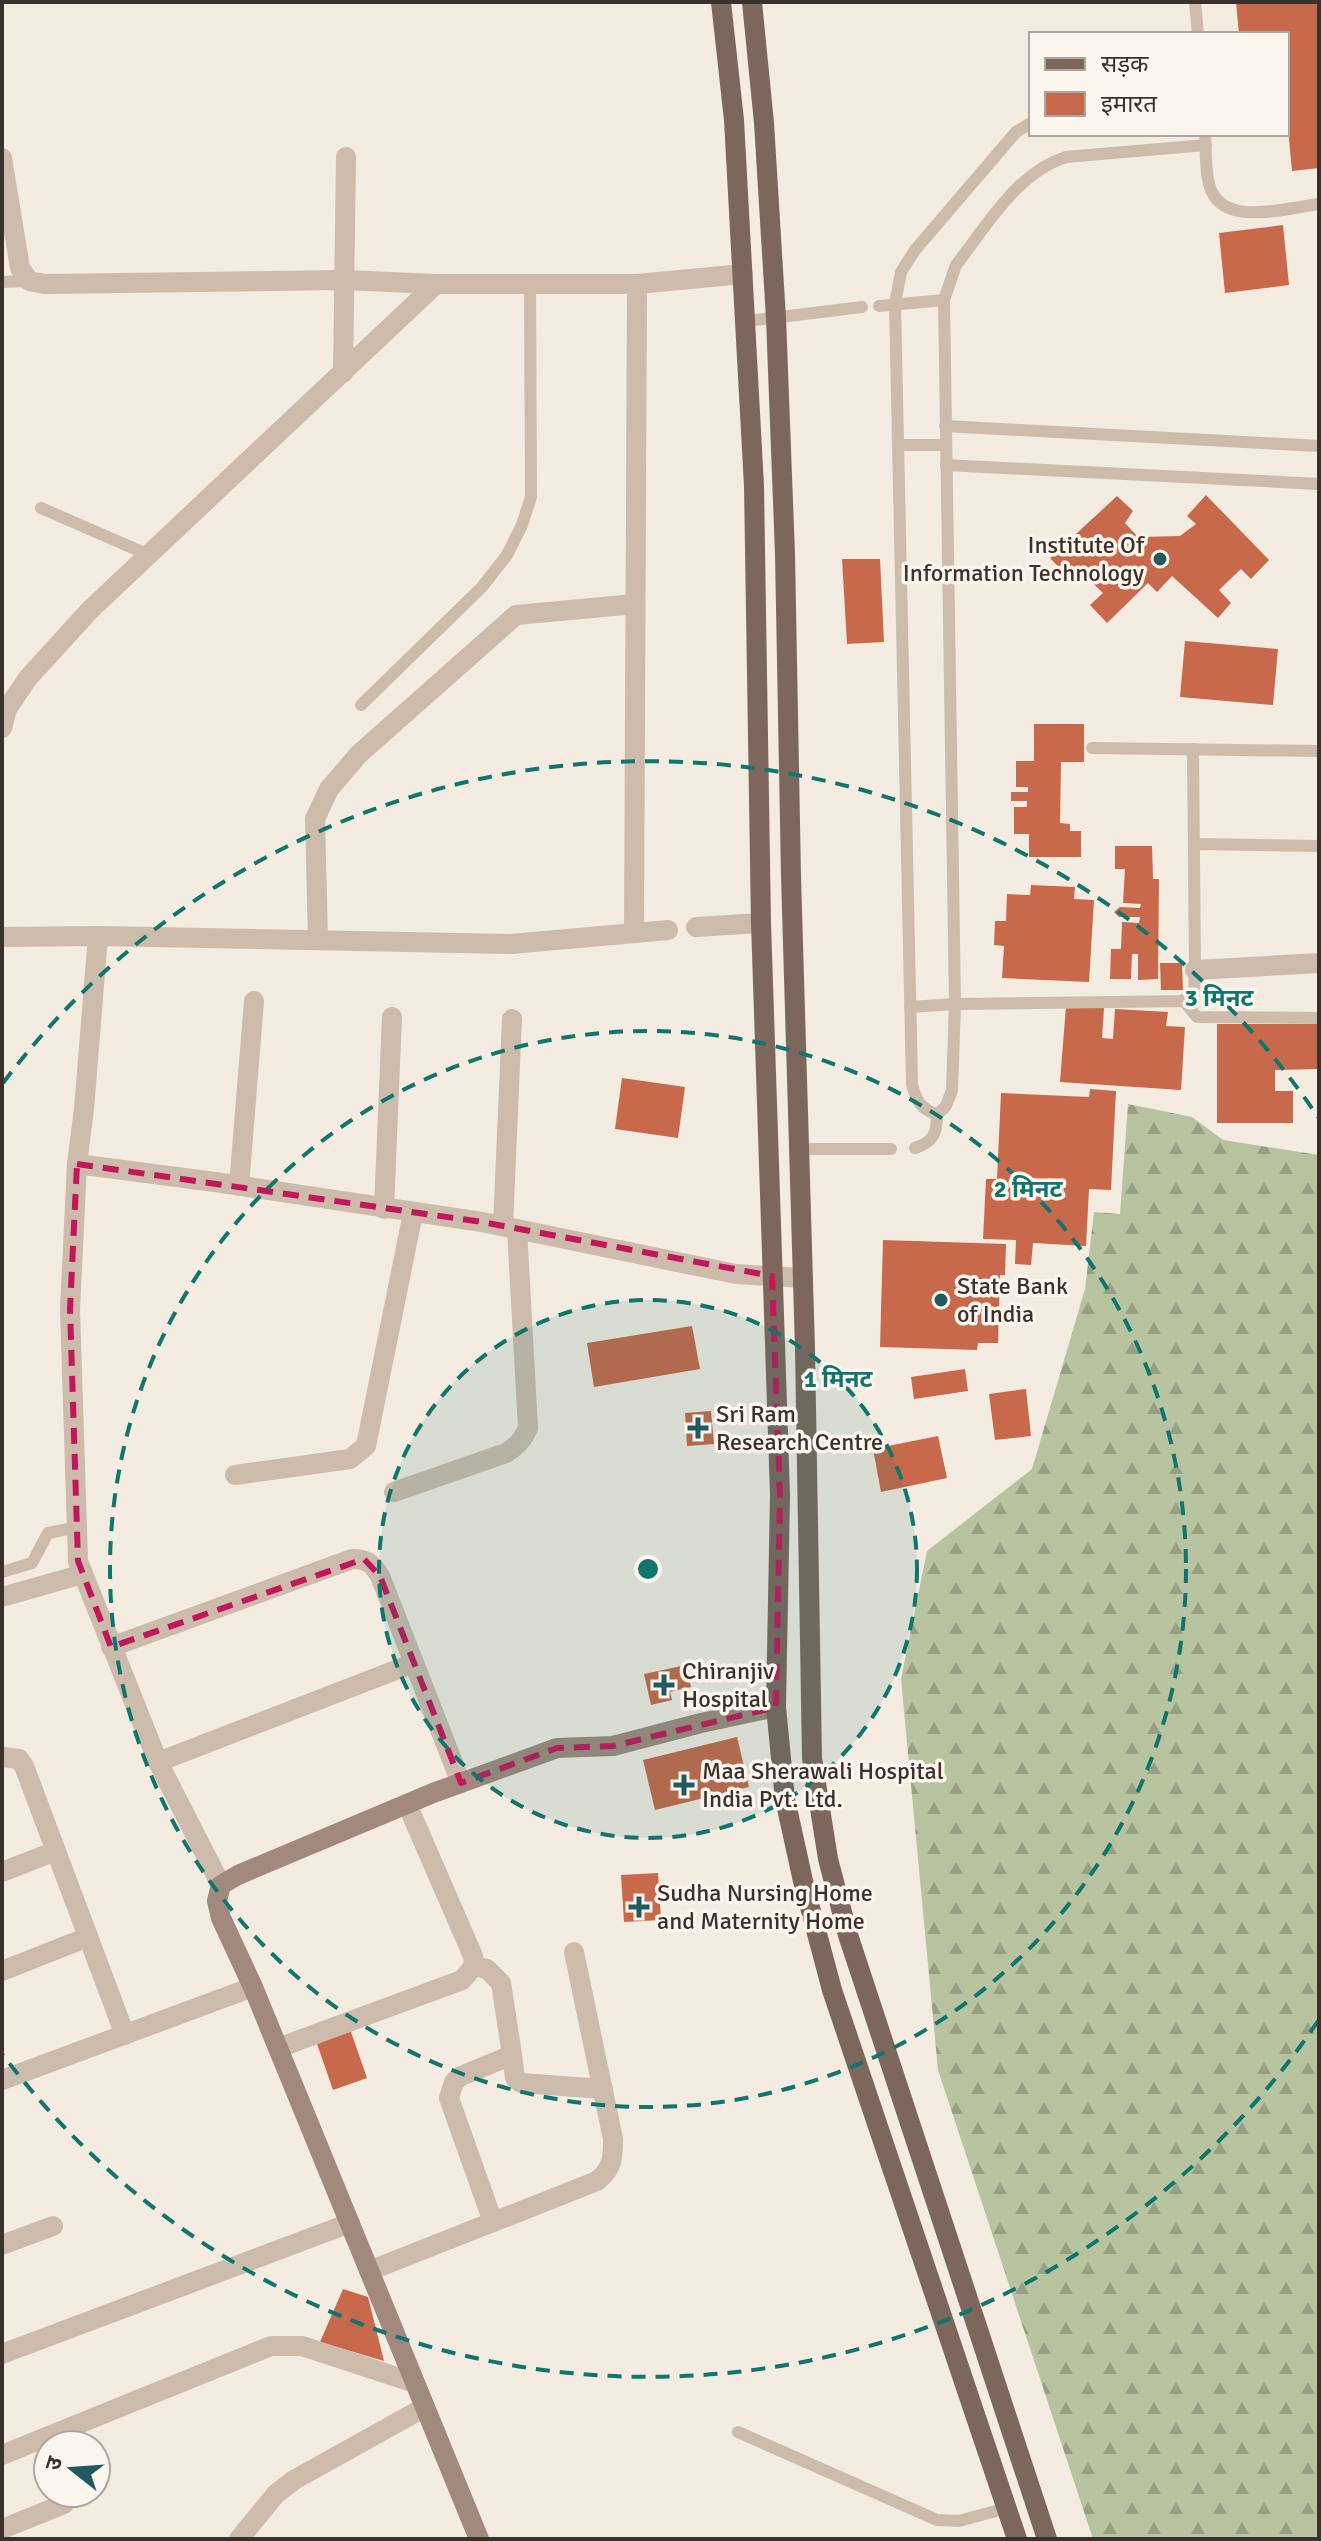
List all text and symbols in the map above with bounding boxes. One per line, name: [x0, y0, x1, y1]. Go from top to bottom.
legend: [1029, 32, 1289, 136]
text: सड़क: [1101, 49, 1149, 79]
text: इमारत: [1101, 89, 1158, 119]
place label: Institute Of Information Technology: [903, 530, 1145, 588]
marker: Institute Of Information Technology: [1151, 550, 1169, 568]
text: 3 मिनट: [1185, 983, 1254, 1013]
text: 2 मिनट: [994, 1174, 1063, 1204]
place label: State Bank of India: [957, 1271, 1068, 1329]
marker: State Bank of India: [932, 1291, 950, 1309]
text: 1 मिनट: [804, 1364, 873, 1394]
place label: Sri Ram Research Centre: [716, 1399, 883, 1457]
marker: Sri Ram Research Centre: [687, 1417, 709, 1439]
centre of rings: [634, 1555, 662, 1583]
place label: Chiranjiv Hospital: [682, 1656, 774, 1714]
marker: Chiranjiv Hospital: [653, 1674, 675, 1696]
place label: Maa Sherawali Hospital India Pvt. Ltd.: [702, 1756, 944, 1814]
marker: Maa Sherawali Hospital India Pvt. Ltd.: [673, 1774, 695, 1796]
place label: Sudha Nursing Home and Maternity Home: [657, 1878, 873, 1936]
marker: Sudha Nursing Home and Maternity Home: [628, 1896, 650, 1918]
north arrow: [32, 2429, 112, 2509]
text: उ: [39, 2452, 68, 2473]

